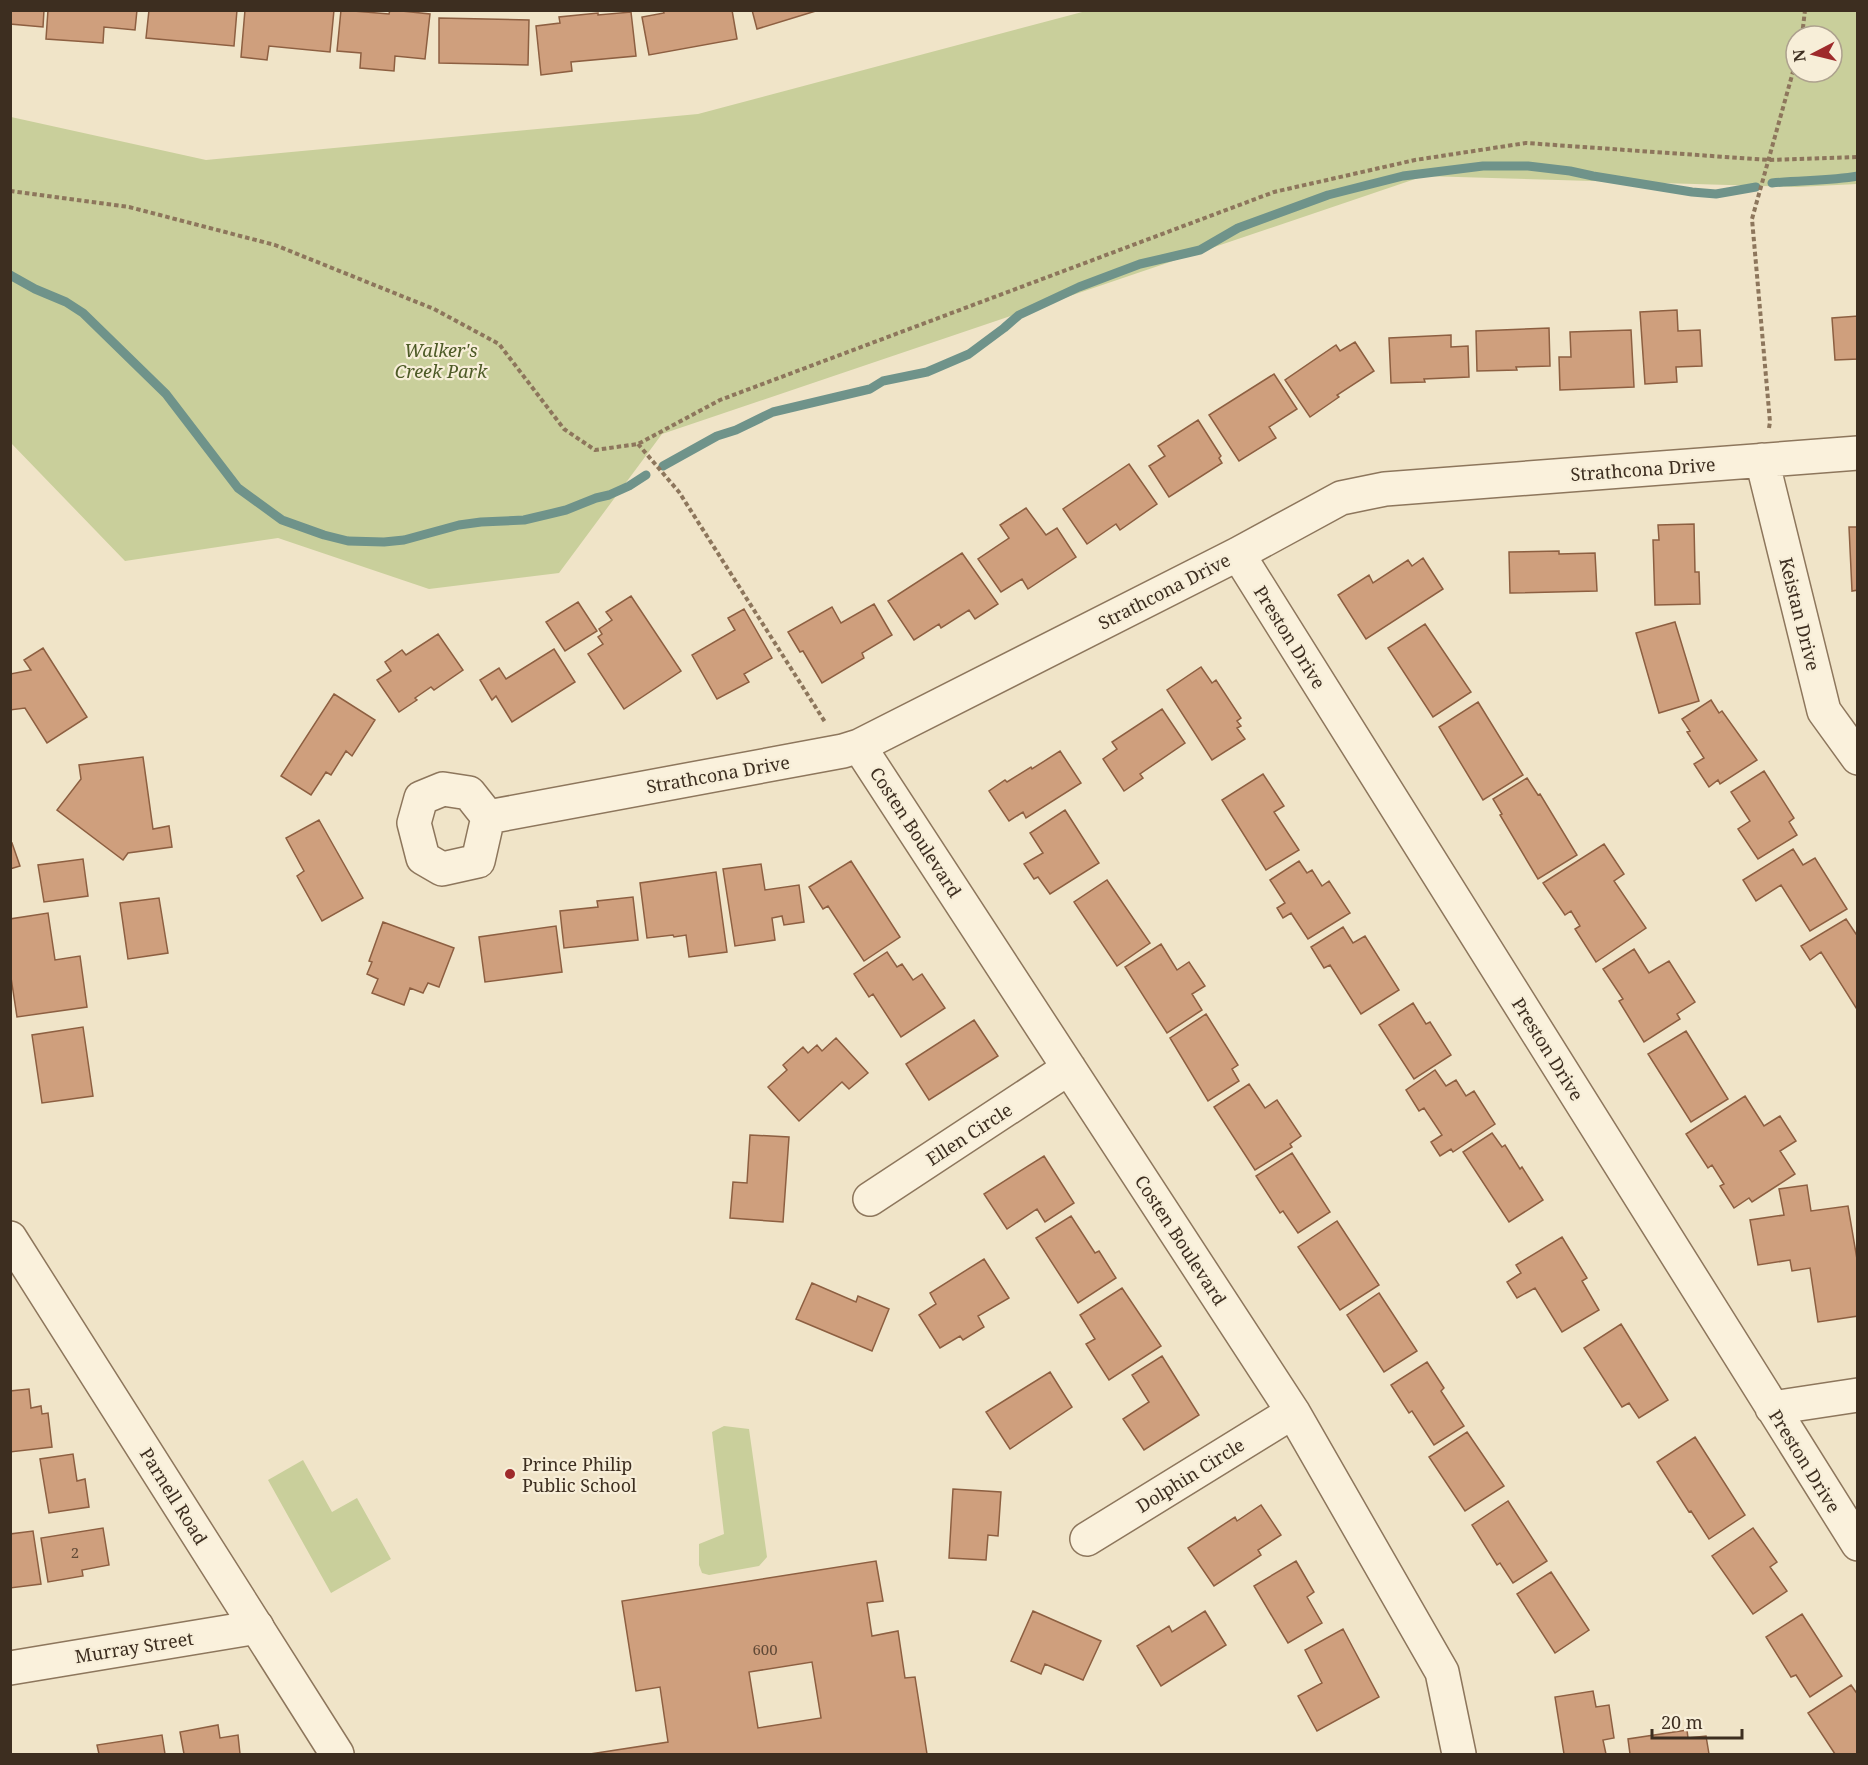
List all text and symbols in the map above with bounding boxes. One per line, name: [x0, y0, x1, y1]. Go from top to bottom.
north arrow: [1784, 24, 1844, 84]
text: N: [1787, 48, 1811, 63]
park label: Walker's Creek Park: [395, 338, 488, 383]
street label: Strathcona Drive: [1570, 452, 1716, 486]
street label: Strathcona Drive: [1094, 547, 1234, 635]
street label: Keistan Drive: [1774, 555, 1826, 673]
street label: Preston Drive: [1249, 581, 1331, 693]
street label: Strathcona Drive: [644, 750, 792, 798]
street label: Costen Boulevard: [865, 762, 967, 902]
street label: Preston Drive: [1507, 993, 1589, 1105]
street label: Ellen Circle: [922, 1097, 1016, 1171]
street label: Costen Boulevard: [1130, 1170, 1232, 1310]
street label: Preston Drive: [1764, 1405, 1846, 1517]
street label: Dolphin Circle: [1132, 1432, 1248, 1518]
street label: Parnell Road: [135, 1443, 213, 1549]
place label: Prince Philip Public School: [522, 1452, 637, 1497]
marker: Prince Philip Public School: [503, 1467, 517, 1481]
house number: 2: [71, 1542, 79, 1562]
street label: Murray Street: [73, 1626, 195, 1668]
house number: 600: [752, 1639, 778, 1659]
scale bar: [1652, 1702, 1742, 1740]
text: 20 m: [1661, 1710, 1703, 1734]

